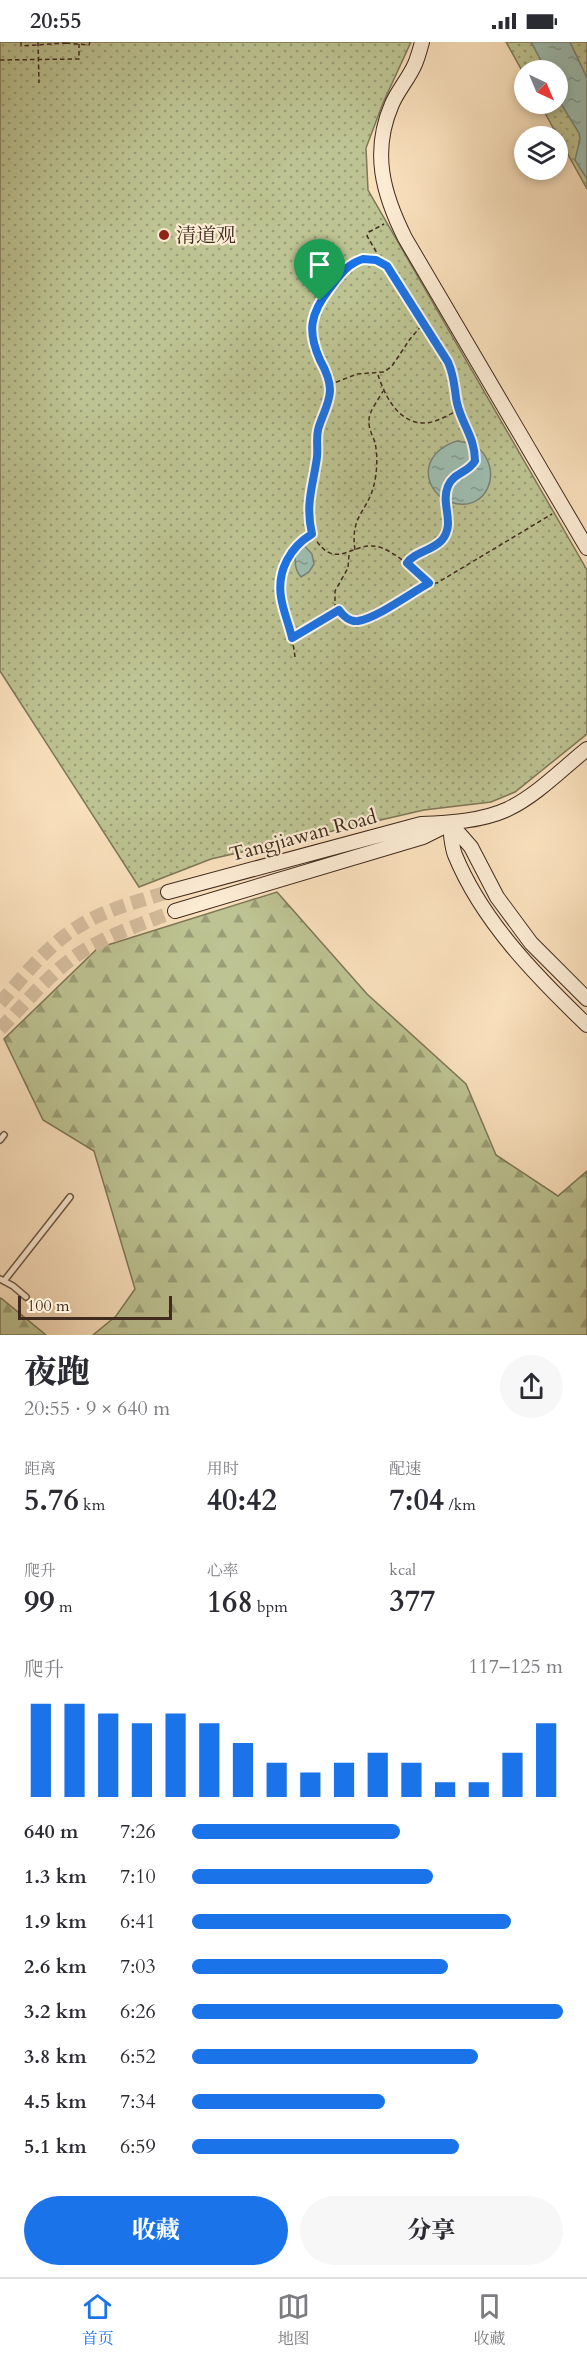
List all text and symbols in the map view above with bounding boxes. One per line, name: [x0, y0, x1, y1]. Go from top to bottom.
text: 20:55: [30, 6, 81, 36]
north arrow: [514, 60, 568, 114]
map controls: [514, 60, 568, 180]
button: layers: [514, 126, 568, 180]
place label: 清道观: [176, 222, 236, 249]
marker: 清道观: [157, 228, 171, 242]
pin: [294, 239, 345, 301]
icon: arrive: [303, 248, 336, 281]
street label: Tangjiawan Road: [227, 803, 380, 868]
scale bar: [18, 1293, 172, 1320]
text: 100 m: [27, 1295, 69, 1317]
text: 夜跑: [24, 1350, 90, 1395]
button: share: [500, 1355, 563, 1418]
text: 20:55 · 9 × 640 m: [24, 1395, 170, 1422]
text: 距离: [24, 1458, 56, 1480]
text: 用时: [207, 1458, 239, 1480]
text: 配速: [389, 1458, 421, 1480]
text: 5.76: [24, 1480, 79, 1521]
text: 40:42: [207, 1480, 277, 1521]
text: 7:04: [389, 1480, 444, 1521]
text: km: [79, 1494, 105, 1516]
text: /km: [444, 1494, 476, 1516]
text: kcal: [389, 1559, 416, 1581]
text: 爬升: [24, 1560, 56, 1582]
text: 心率: [207, 1560, 239, 1582]
text: 377: [389, 1581, 435, 1622]
text: 99: [24, 1582, 55, 1623]
text: 168: [207, 1582, 253, 1623]
text: m: [55, 1596, 73, 1618]
text: bpm: [253, 1596, 288, 1618]
text: 117–125 m: [468, 1653, 563, 1680]
text: 爬升: [24, 1656, 64, 1683]
text: 640 m: [24, 1818, 79, 1845]
text: 7:26: [120, 1818, 156, 1845]
text: 1.3 km: [24, 1863, 87, 1890]
text: 7:10: [120, 1863, 156, 1890]
text: 1.9 km: [24, 1908, 87, 1935]
text: 6:41: [120, 1908, 156, 1935]
text: 2.6 km: [24, 1953, 87, 1980]
text: 7:03: [120, 1953, 156, 1980]
text: 3.2 km: [24, 1998, 87, 2025]
text: 6:26: [120, 1998, 156, 2025]
text: 3.8 km: [24, 2043, 87, 2070]
text: 6:52: [120, 2043, 156, 2070]
text: 4.5 km: [24, 2088, 87, 2115]
text: 7:34: [120, 2088, 156, 2115]
text: 5.1 km: [24, 2133, 87, 2160]
text: 6:59: [120, 2133, 156, 2160]
button: 收藏: [24, 2196, 288, 2265]
button: 分享: [300, 2196, 563, 2265]
tab: 首页: [81, 2290, 114, 2350]
tab: 地图: [277, 2290, 310, 2350]
tab: 收藏: [473, 2290, 506, 2350]

